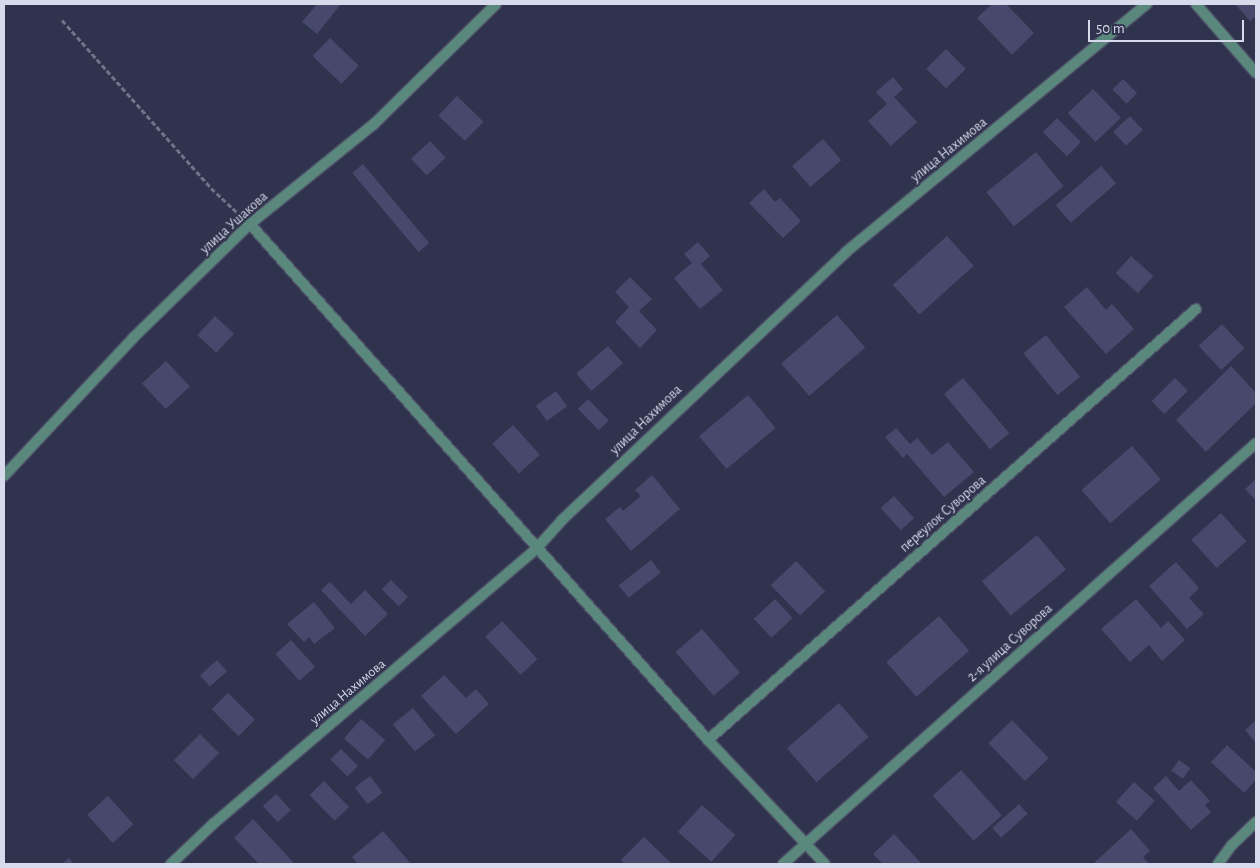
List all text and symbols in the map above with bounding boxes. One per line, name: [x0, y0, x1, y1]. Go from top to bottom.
scale bar: [1090, 10, 1246, 42]
text: 50 m: [1096, 21, 1125, 36]
street label: улица Нахимова: [907, 114, 991, 186]
street label: улица Ушакова: [197, 188, 271, 258]
street label: улица Нахимова: [607, 382, 685, 458]
street label: переулок Суворова: [897, 472, 989, 556]
street label: 2-я улица Суворова: [964, 600, 1056, 686]
street label: улица Нахимова: [307, 656, 389, 728]

